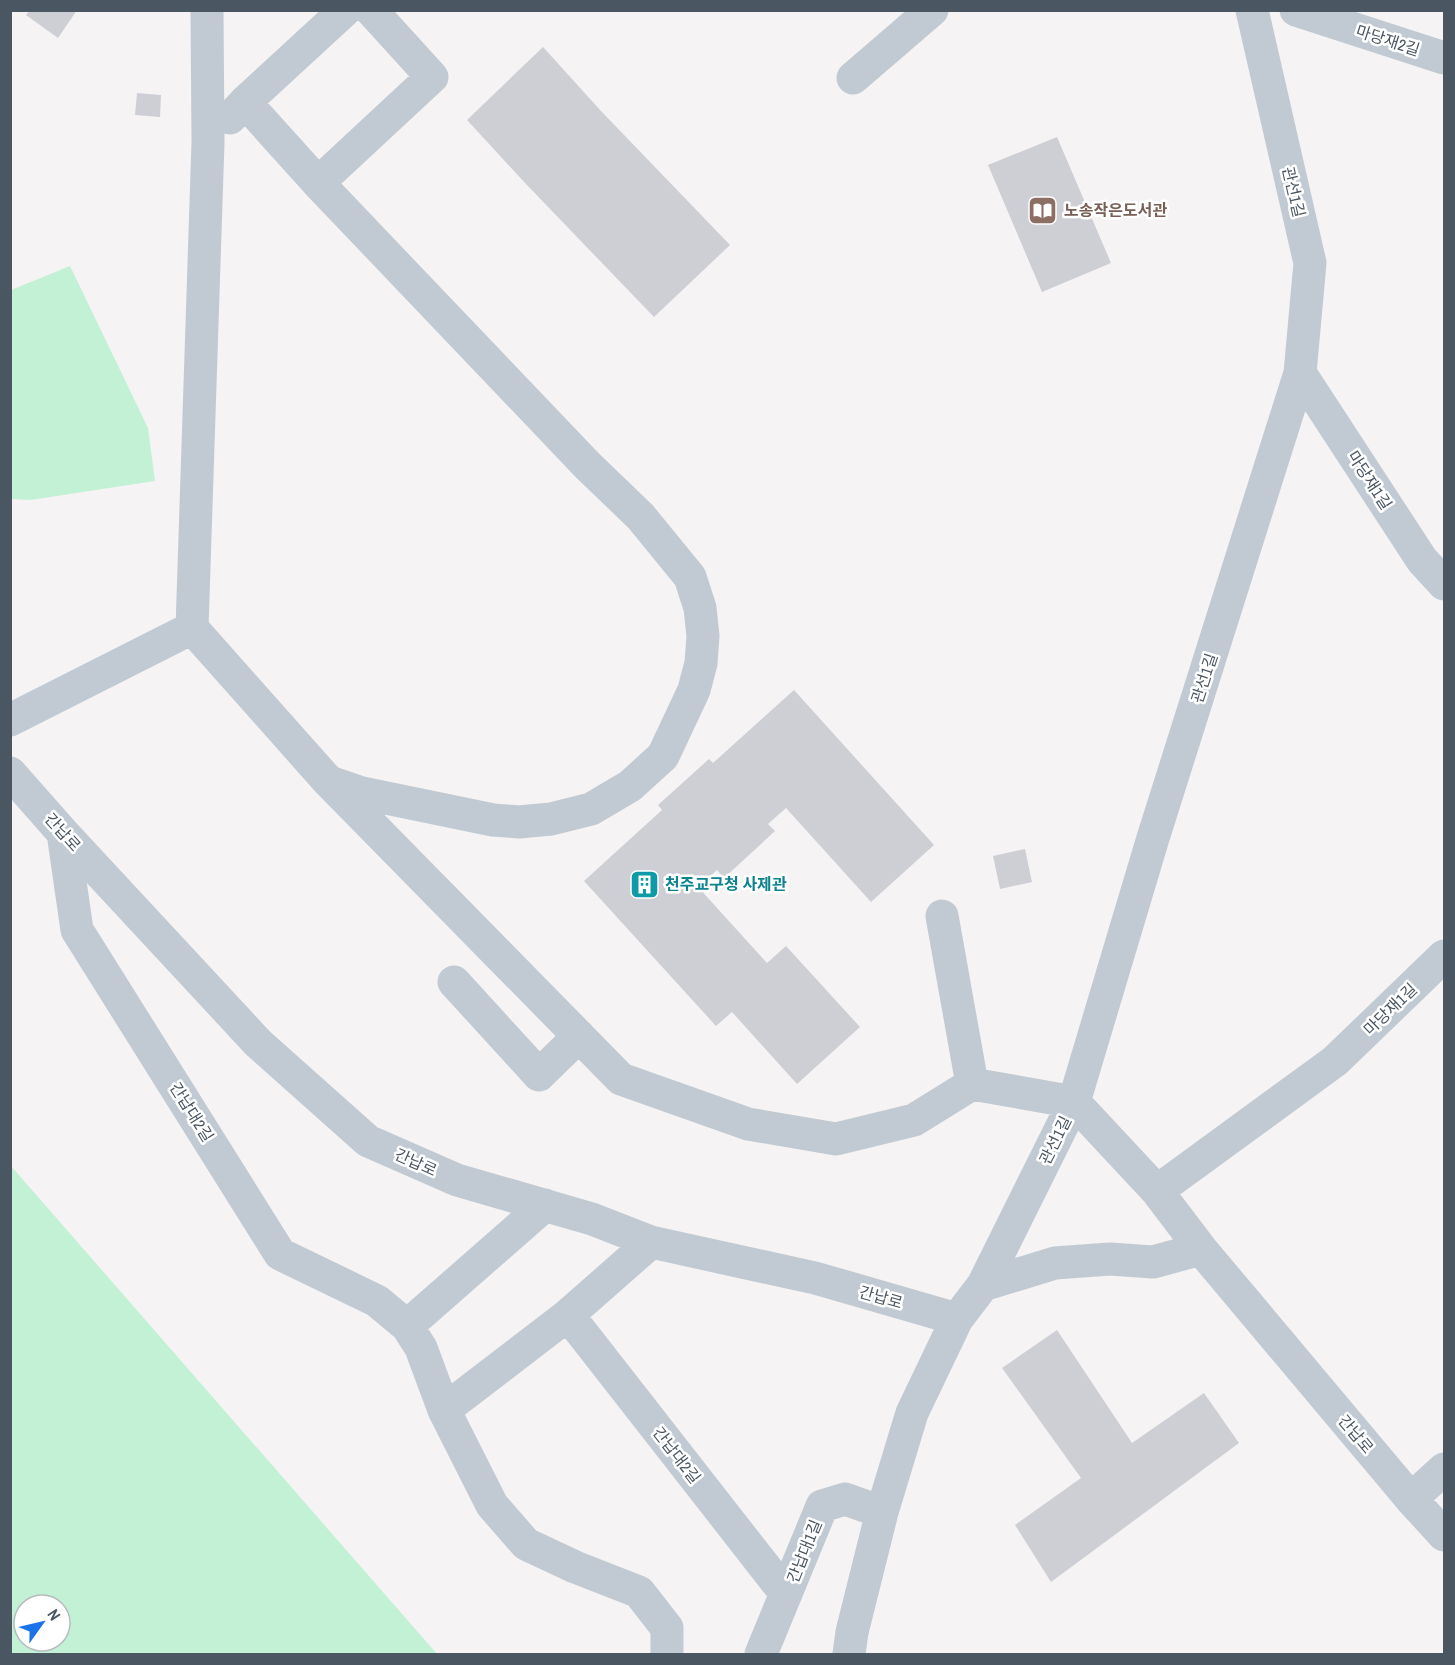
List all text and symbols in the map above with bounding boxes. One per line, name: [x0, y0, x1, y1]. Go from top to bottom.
street label: 마당재2길: [1353, 19, 1423, 61]
street label: 관선1길: [1277, 164, 1311, 220]
library icon: 노송작은도서관: [1027, 194, 1059, 226]
place label: 노송작은도서관: [1064, 199, 1167, 221]
street label: 마당재1길: [1343, 446, 1397, 514]
street label: 관선1길: [1186, 650, 1222, 706]
street label: 간납로: [40, 808, 86, 856]
building icon: 천주교구청 사제관: [628, 868, 660, 900]
place label: 천주교구청 사제관: [665, 873, 787, 895]
street label: 마당재1길: [1359, 978, 1421, 1040]
street label: 간납대2길: [165, 1078, 219, 1146]
street label: 관선1길: [1034, 1112, 1076, 1168]
street label: 간납로: [391, 1143, 441, 1181]
street label: 간납로: [857, 1280, 906, 1314]
street label: 간납로: [1333, 1410, 1379, 1458]
street label: 간납대2길: [648, 1422, 706, 1488]
street label: 간납대1길: [781, 1516, 827, 1586]
north arrow: [12, 1593, 72, 1653]
text: N: [43, 1605, 66, 1625]

